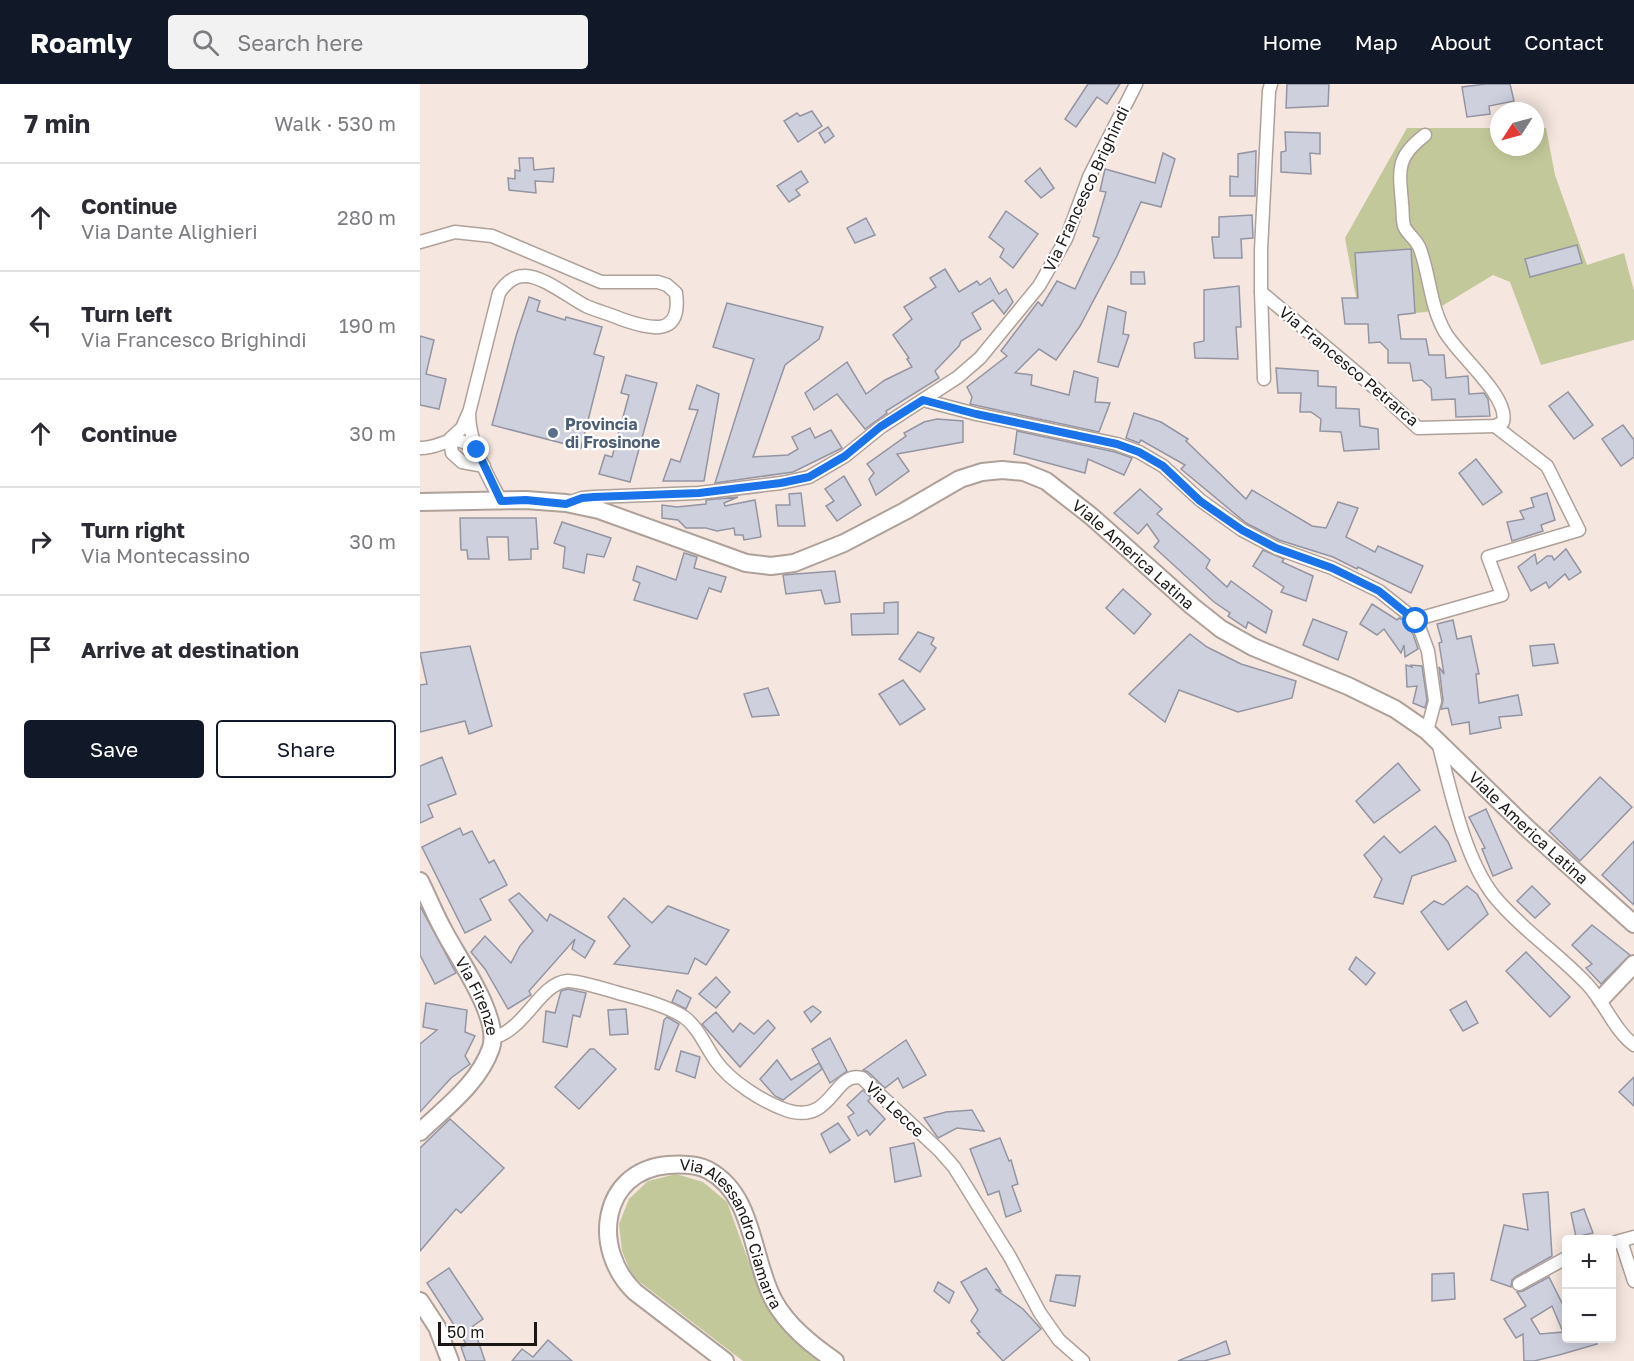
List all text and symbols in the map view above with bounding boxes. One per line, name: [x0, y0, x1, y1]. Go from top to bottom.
search box: [168, 15, 588, 69]
text: Roamly: [30, 26, 132, 59]
icon: search: [189, 26, 222, 59]
text: Search here: [237, 29, 363, 56]
text: Home: [1262, 29, 1322, 55]
text: Map: [1355, 29, 1398, 55]
text: About: [1431, 29, 1491, 55]
text: Contact: [1524, 29, 1604, 55]
north arrow: [1490, 102, 1544, 156]
street label: Via Francesco Brighindi: [1039, 103, 1133, 275]
text: 7 min: [24, 108, 90, 139]
text: Walk · 530 m: [274, 111, 396, 135]
text: Continue: [81, 192, 177, 219]
icon: ahead: [24, 201, 57, 234]
text: 280 m: [337, 205, 396, 229]
text: Via Dante Alighieri: [81, 219, 258, 243]
text: Turn left: [81, 300, 172, 327]
street label: Via Francesco Petrarca: [1275, 302, 1423, 430]
icon: left: [24, 309, 57, 342]
text: 190 m: [339, 313, 396, 337]
text: Via Francesco Brighindi: [81, 327, 307, 351]
place label: Provincia di Frosinone: [565, 414, 660, 452]
icon: ahead: [24, 417, 57, 450]
text: Continue: [81, 420, 177, 447]
text: 30 m: [349, 421, 396, 445]
marker: Provincia di Frosinone: [546, 426, 560, 440]
route end: [463, 436, 489, 462]
street label: Viale America Latina: [1068, 495, 1199, 614]
text: Turn right: [81, 516, 185, 543]
icon: right: [24, 525, 57, 558]
text: 30 m: [349, 529, 396, 553]
text: Via Montecassino: [81, 543, 250, 567]
route start: [1402, 607, 1428, 633]
icon: arrive: [24, 633, 57, 666]
text: Arrive at destination: [81, 636, 299, 663]
button: Save: [24, 720, 204, 778]
button: Share: [216, 720, 396, 778]
street label: Viale America Latina: [1464, 767, 1593, 888]
street label: Via Firenze: [451, 953, 503, 1037]
street label: Via Lecce: [861, 1077, 929, 1141]
street label: Via Alessandro Ciamarra: [679, 1154, 786, 1313]
map controls: [1562, 1235, 1616, 1343]
button: +: [1562, 1235, 1616, 1289]
button: −: [1562, 1289, 1616, 1343]
scale bar: [438, 1319, 537, 1346]
text: 50 m: [447, 1322, 484, 1342]

